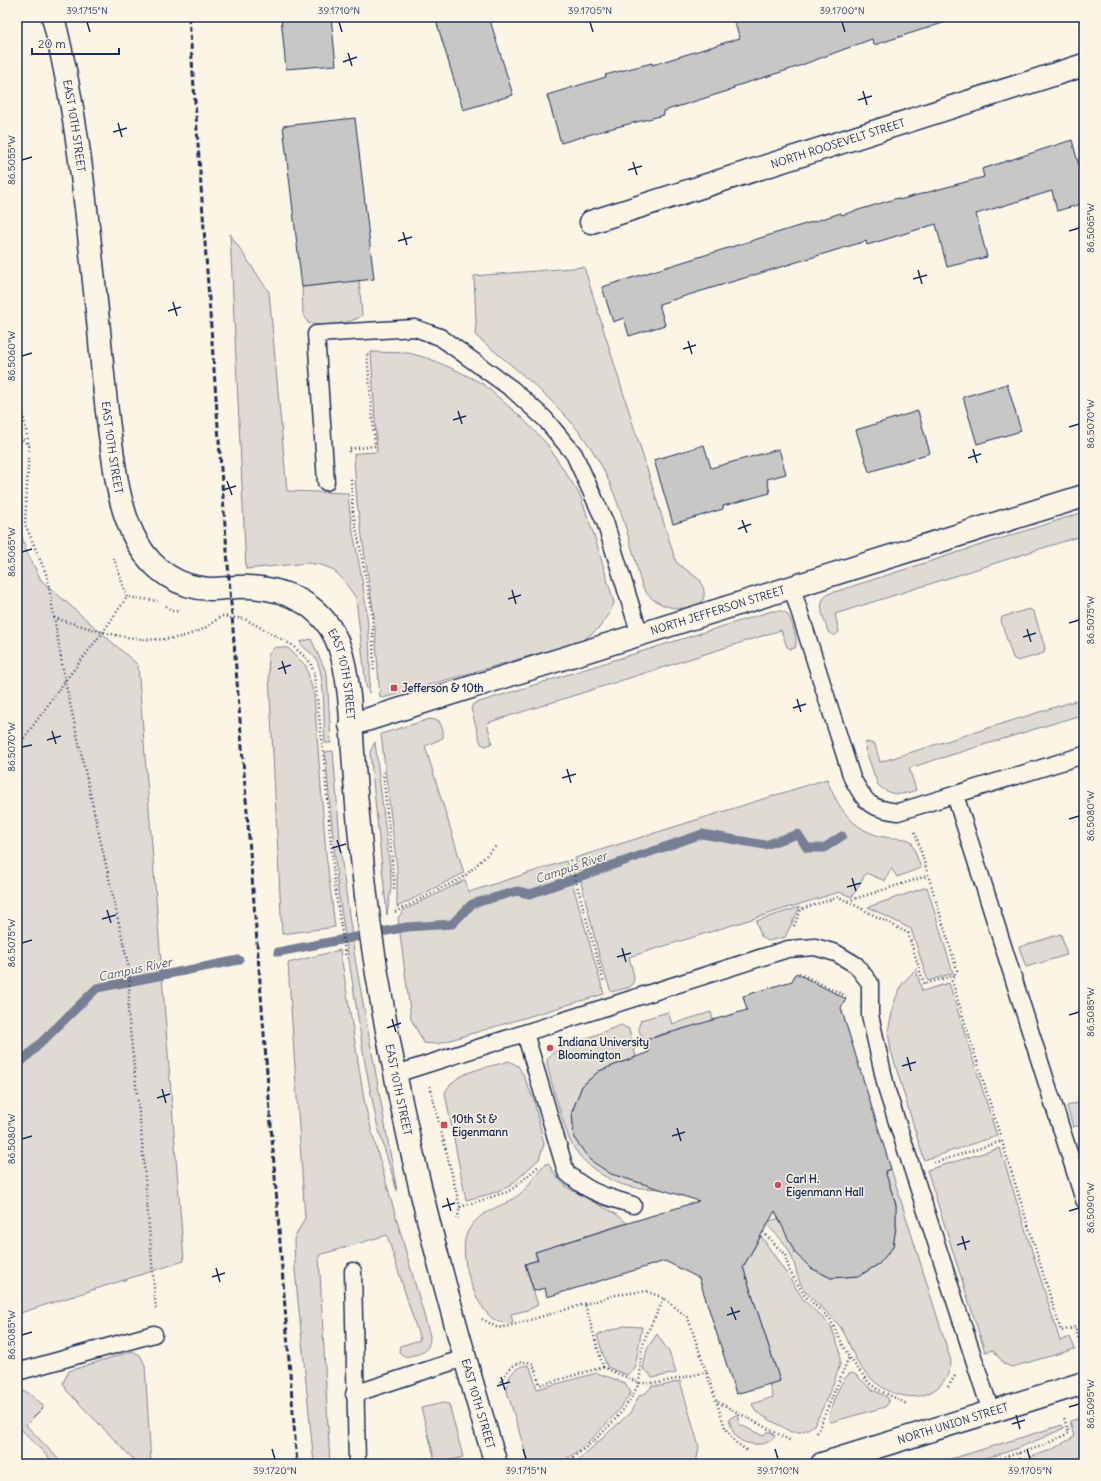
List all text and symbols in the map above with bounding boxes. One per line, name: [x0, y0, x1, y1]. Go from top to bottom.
text: 39.1715°N: [66, 4, 108, 17]
text: 39.1710°N: [318, 4, 360, 17]
text: 39.1705°N: [568, 4, 612, 17]
text: 39.1700°N: [819, 4, 865, 17]
scale bar: [32, 30, 119, 56]
text: 20 m: [38, 36, 66, 51]
street label: EAST 10TH STREET: [60, 79, 89, 173]
street label: NORTH ROOSEVELT STREET: [769, 115, 907, 171]
text: 86.5055°W: [5, 135, 18, 185]
text: 86.5065°W: [1084, 203, 1097, 253]
text: 86.5060°W: [5, 331, 18, 381]
text: 86.5070°W: [1084, 399, 1097, 449]
street label: EAST 10TH STREET: [99, 401, 126, 495]
text: 86.5065°W: [5, 527, 18, 577]
street label: NORTH JEFFERSON STREET: [649, 583, 787, 638]
text: 86.5075°W: [1084, 596, 1097, 644]
street label: EAST 10TH STREET: [325, 626, 358, 721]
place label: Jefferson & 10th: [402, 681, 484, 695]
marker: Jefferson & 10th: [389, 683, 399, 693]
text: 86.5070°W: [5, 722, 18, 772]
text: 86.5080°W: [1084, 791, 1097, 841]
water label: Campus River: [533, 847, 611, 886]
text: 86.5075°W: [5, 919, 18, 967]
water label: Campus River: [97, 953, 175, 984]
text: 86.5085°W: [1084, 987, 1097, 1037]
place label: Indiana University Bloomington: [558, 1035, 649, 1063]
street label: EAST 10TH STREET: [382, 1043, 415, 1137]
marker: Indiana University Bloomington: [545, 1043, 555, 1053]
place label: 10th St & Eigenmann: [452, 1112, 509, 1140]
text: 86.5080°W: [5, 1114, 18, 1164]
marker: 10th St & Eigenmann: [439, 1120, 449, 1130]
place label: Carl H. Eigenmann Hall: [786, 1172, 864, 1200]
marker: Carl H. Eigenmann Hall: [773, 1180, 783, 1190]
text: 86.5090°W: [1084, 1183, 1097, 1233]
text: 86.5085°W: [5, 1310, 18, 1360]
street label: EAST 10TH STREET: [459, 1357, 498, 1451]
text: 86.5095°W: [1084, 1379, 1097, 1429]
street label: NORTH UNION STREET: [896, 1400, 1010, 1447]
text: 39.1720°N: [253, 1464, 297, 1477]
text: 39.1715°N: [505, 1464, 547, 1477]
text: 39.1710°N: [757, 1464, 799, 1477]
text: 39.1705°N: [1008, 1464, 1052, 1477]

